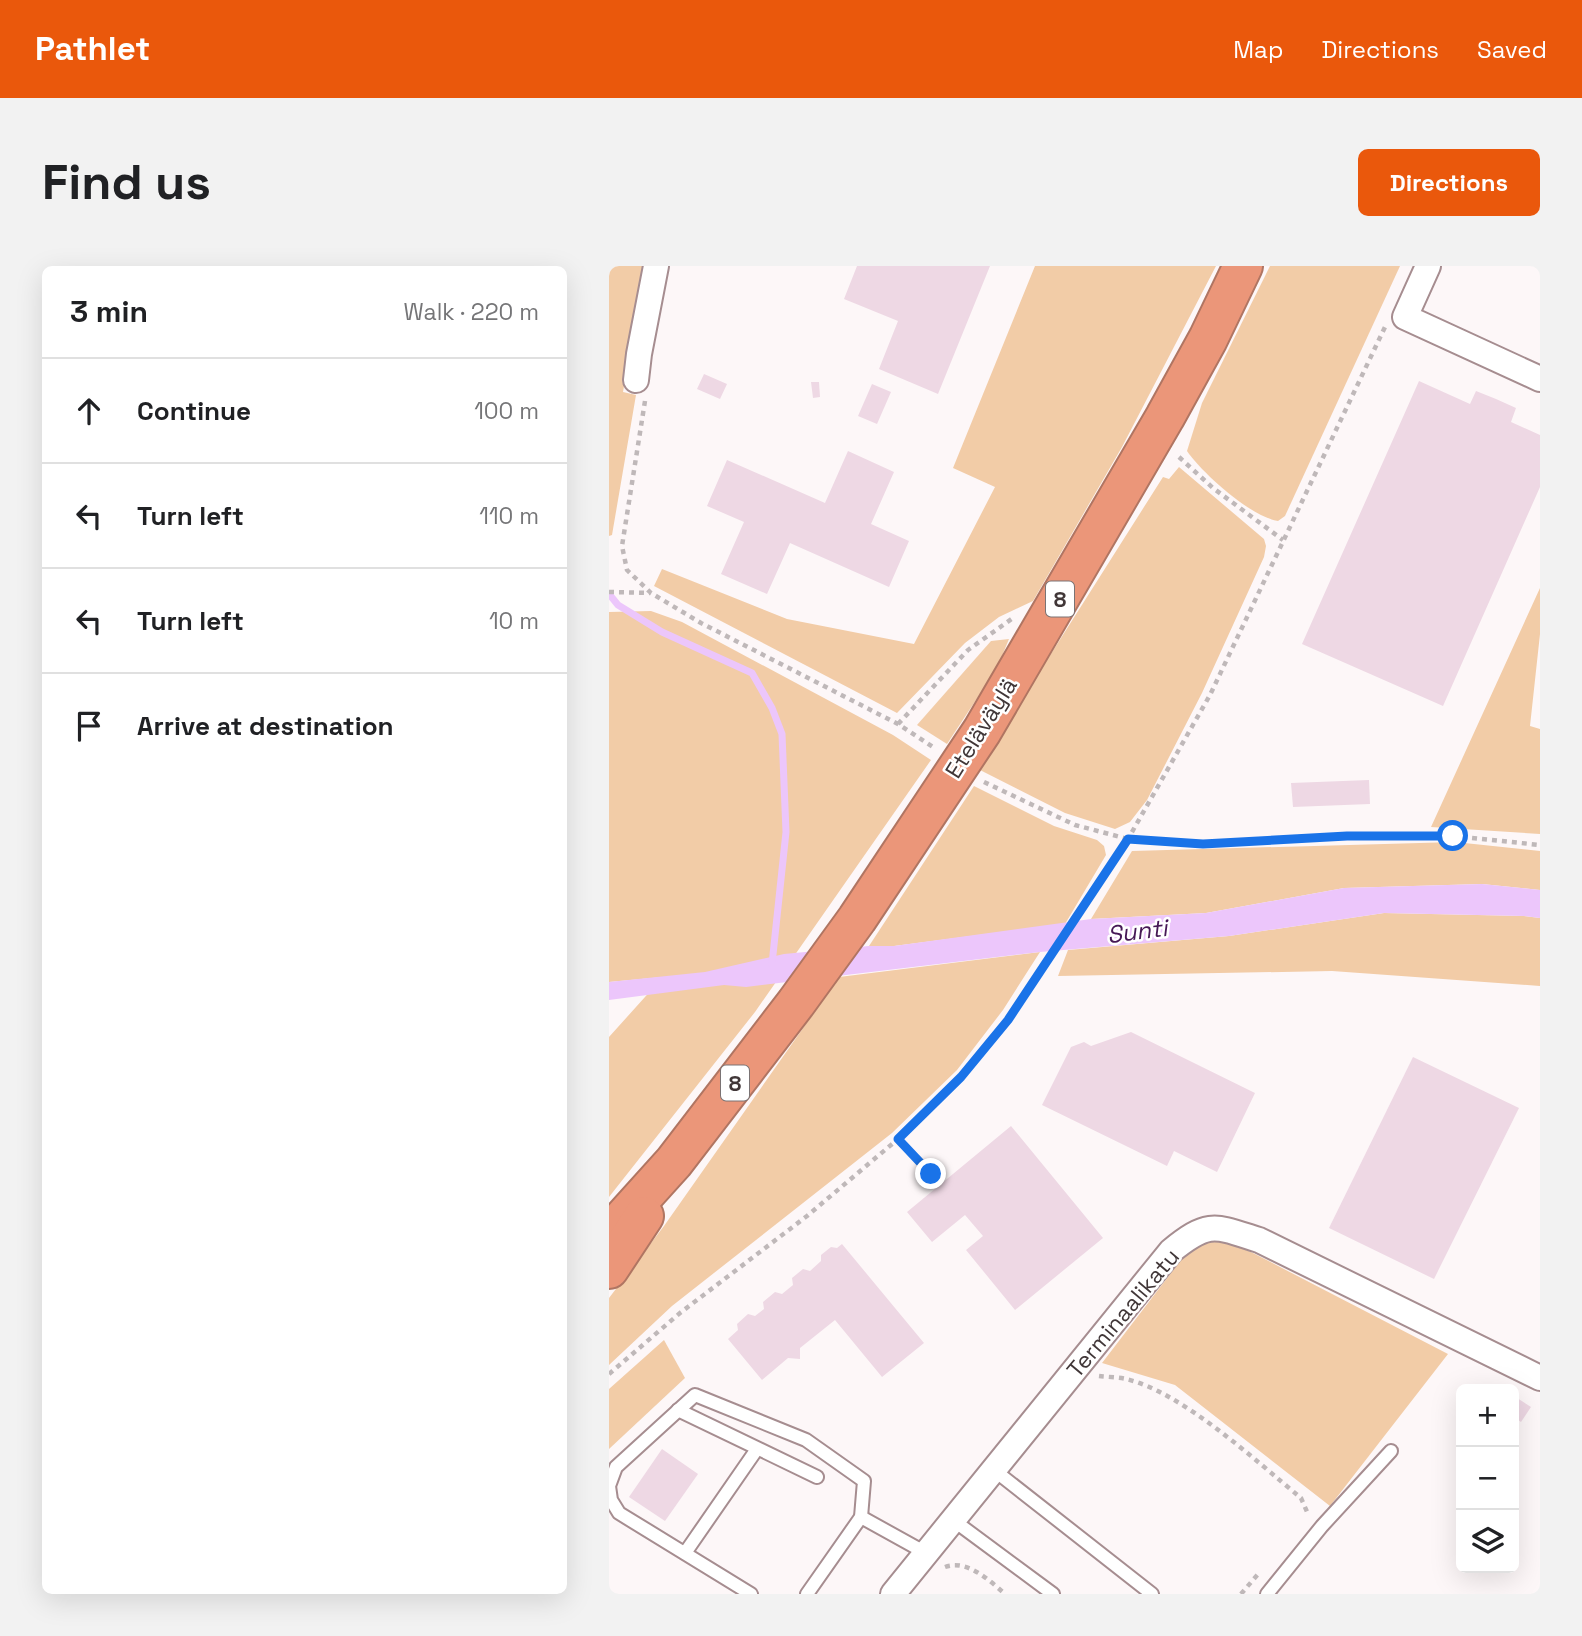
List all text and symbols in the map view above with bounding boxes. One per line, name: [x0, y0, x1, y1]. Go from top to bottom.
text: Pathlet: [35, 28, 150, 70]
text: Map: [1233, 34, 1283, 65]
text: Directions: [1321, 34, 1439, 65]
text: Saved: [1477, 34, 1547, 65]
button: Directions: [1358, 149, 1540, 216]
text: Find us: [42, 151, 211, 213]
text: 3 min: [70, 292, 148, 331]
text: Walk · 220 m: [404, 297, 539, 327]
icon: ahead: [70, 392, 108, 430]
text: Continue: [137, 394, 251, 428]
text: 100 m: [474, 396, 539, 426]
icon: left: [70, 497, 108, 535]
text: Turn left: [137, 499, 244, 533]
text: 110 m: [479, 501, 539, 531]
road number: 8: [1046, 582, 1074, 616]
icon: left: [70, 602, 108, 640]
text: Turn left: [137, 604, 244, 638]
text: 10 m: [489, 606, 539, 636]
street label: Eteläväylä: [938, 672, 1024, 784]
icon: arrive: [70, 707, 108, 745]
text: Arrive at destination: [137, 709, 394, 743]
route start: [1437, 820, 1468, 851]
water label: Sunti: [1105, 912, 1172, 950]
road number: 8: [721, 1066, 749, 1100]
route end: [915, 1158, 946, 1189]
street label: Terminaalikatu: [1060, 1242, 1186, 1384]
map controls: [1456, 1384, 1519, 1573]
button: +: [1456, 1384, 1519, 1447]
button: −: [1456, 1447, 1519, 1510]
button: layers: [1456, 1510, 1519, 1573]

